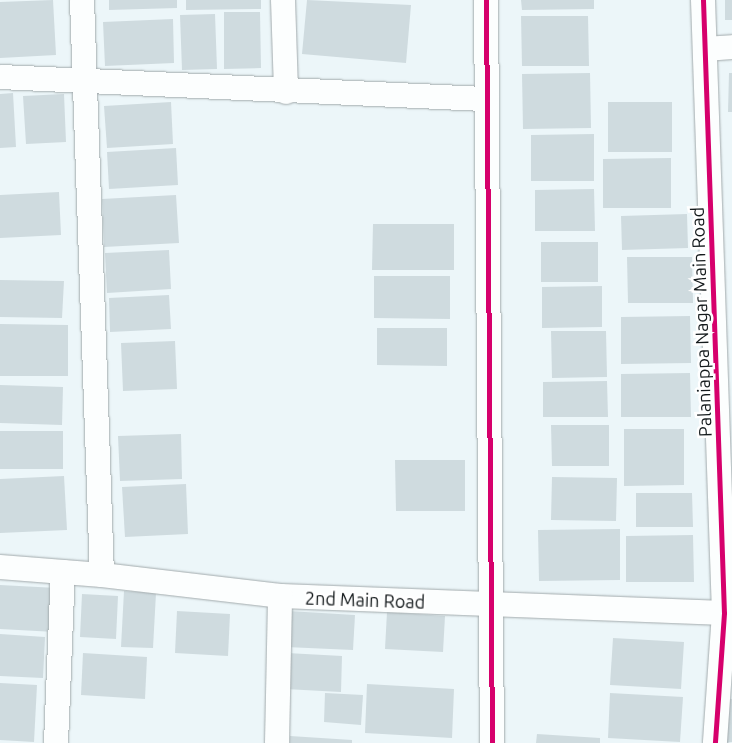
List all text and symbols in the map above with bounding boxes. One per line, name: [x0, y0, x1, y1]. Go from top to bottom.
street label: Palaniappa Nagar Main Road: [686, 207, 716, 437]
street label: 2nd Main Road: [305, 587, 425, 613]

